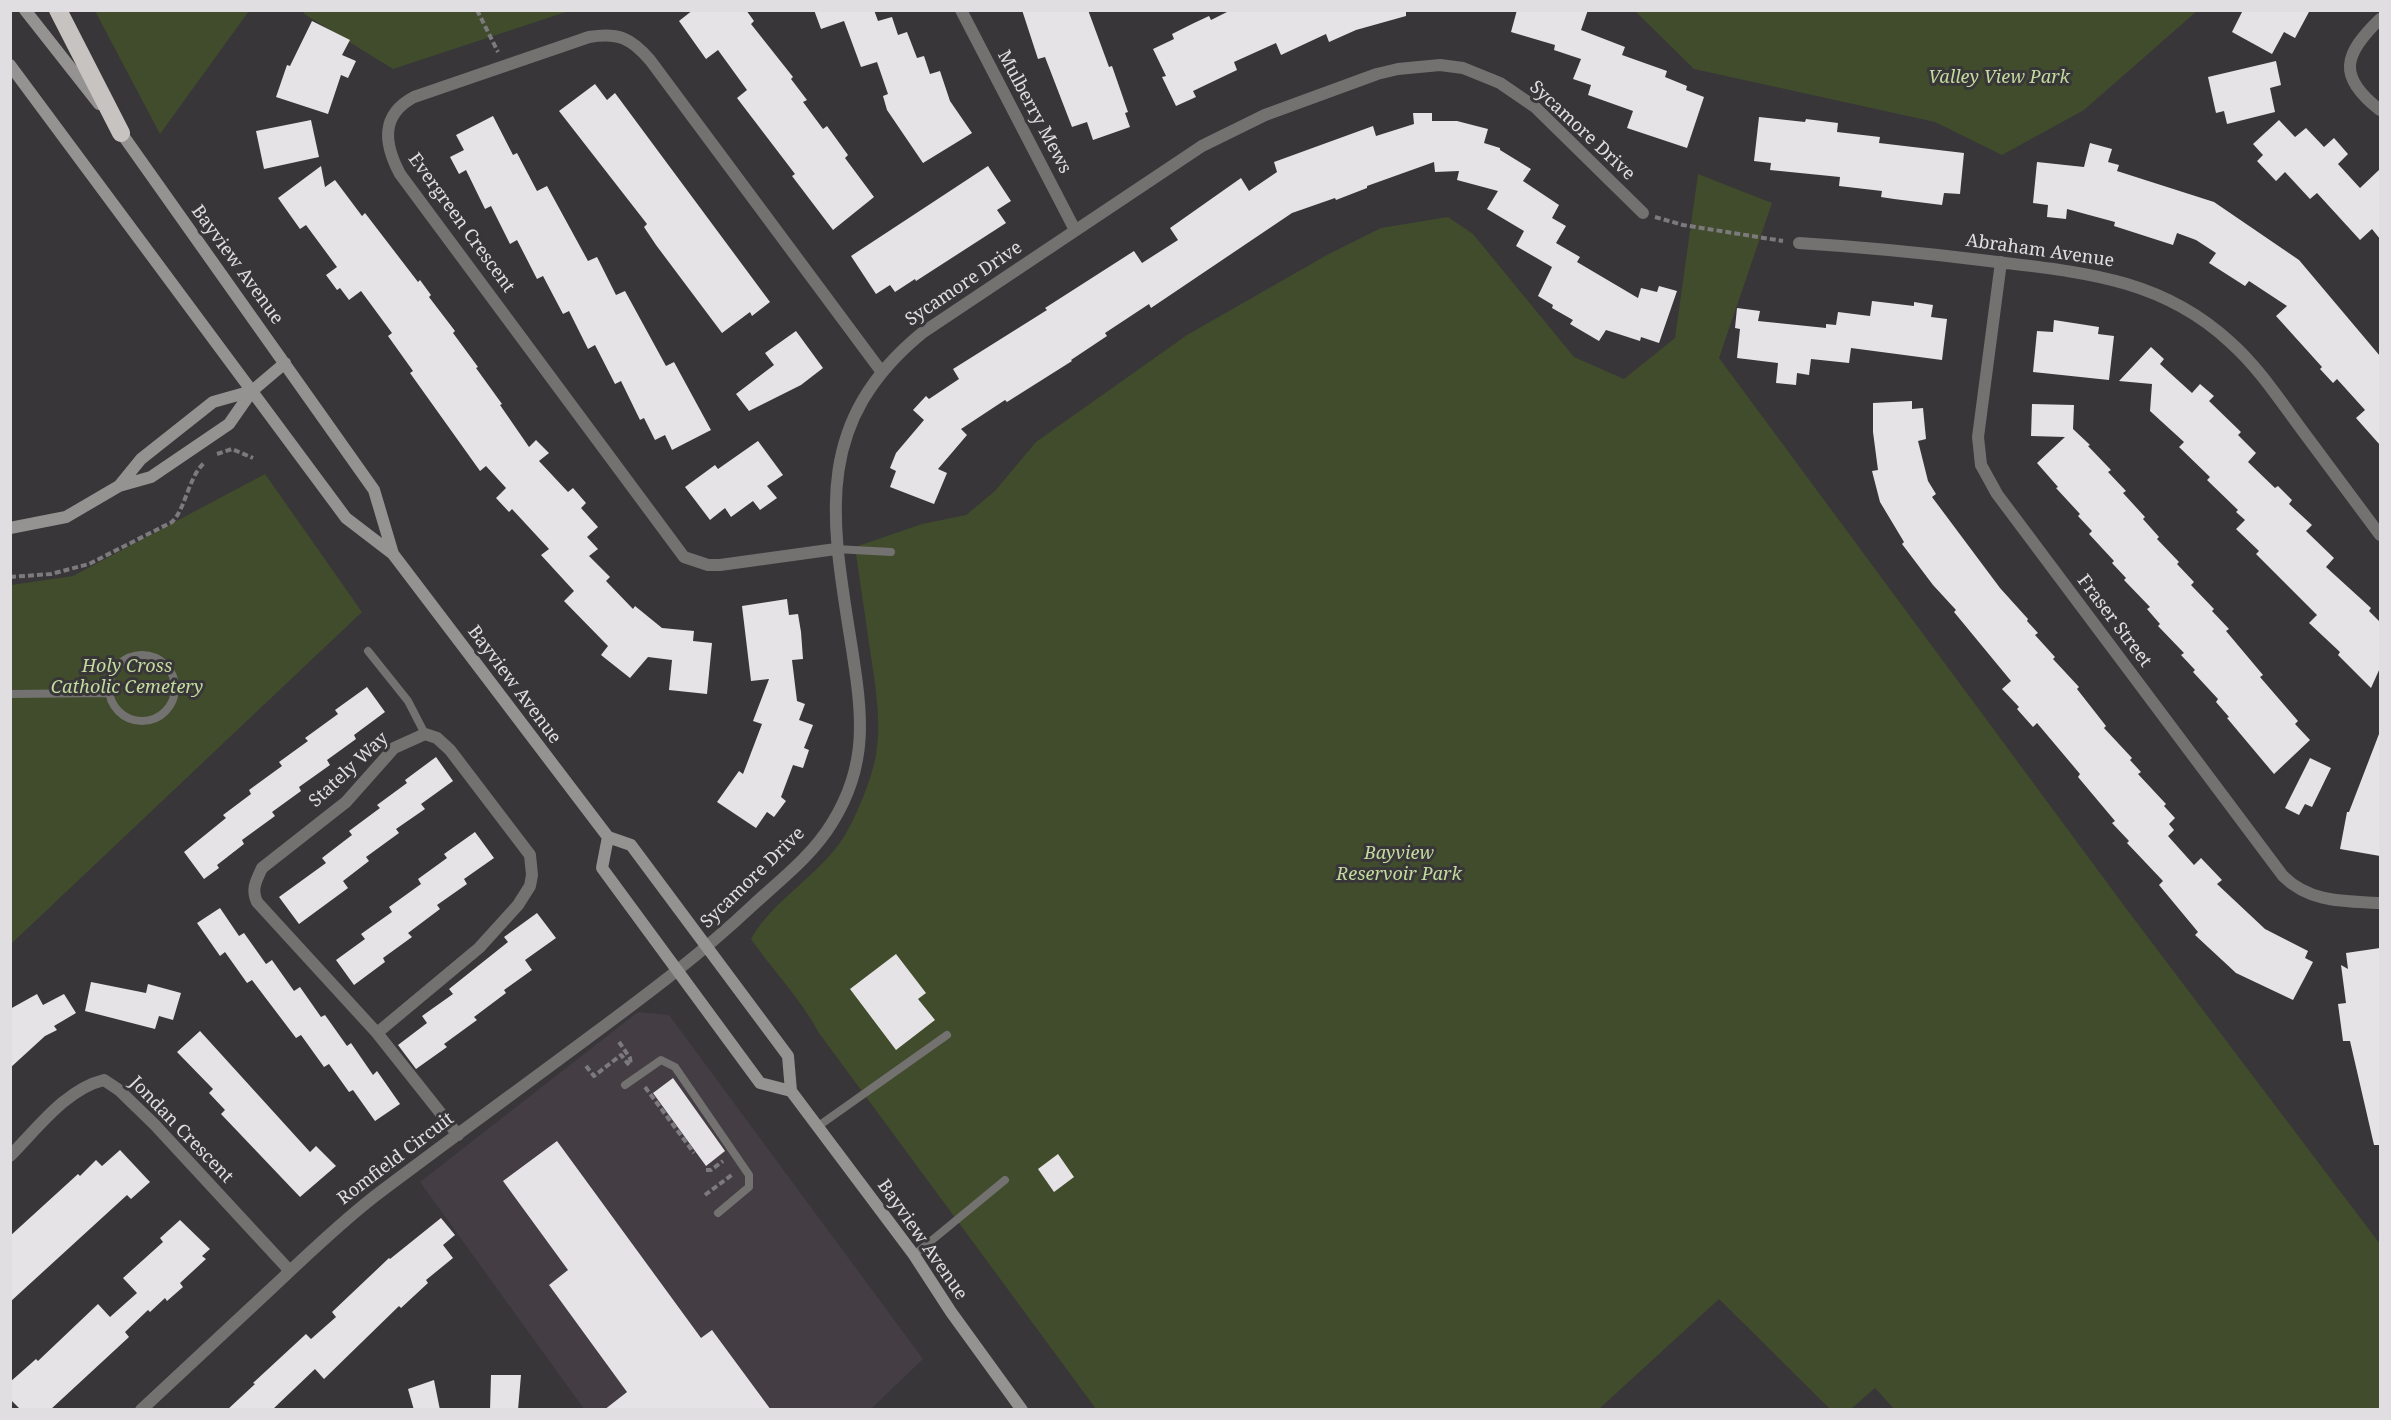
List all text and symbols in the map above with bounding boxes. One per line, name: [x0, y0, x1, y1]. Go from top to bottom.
street label: Mulberry Mews: [992, 47, 1076, 177]
park label: Valley View Park: [1928, 67, 2070, 89]
street label: Sycamore Drive: [1525, 77, 1639, 185]
street label: Evergreen Crescent: [403, 149, 519, 297]
street label: Bayview Avenue: [187, 201, 287, 329]
street label: Abraham Avenue: [1964, 230, 2116, 272]
street label: Sycamore Drive: [902, 237, 1026, 331]
street label: Fraser Street: [2072, 571, 2156, 671]
street label: Bayview Avenue: [463, 622, 565, 748]
park label: Holy Cross Catholic Cemetery: [51, 656, 203, 698]
street label: Stately Way: [305, 728, 393, 812]
street label: Sycamore Drive: [697, 823, 809, 933]
park label: Bayview Reservoir Park: [1336, 843, 1462, 886]
street label: Jondan Crescent: [125, 1072, 237, 1188]
street label: Romfield Circuit: [334, 1108, 458, 1210]
street label: Bayview Avenue: [872, 1176, 972, 1304]

